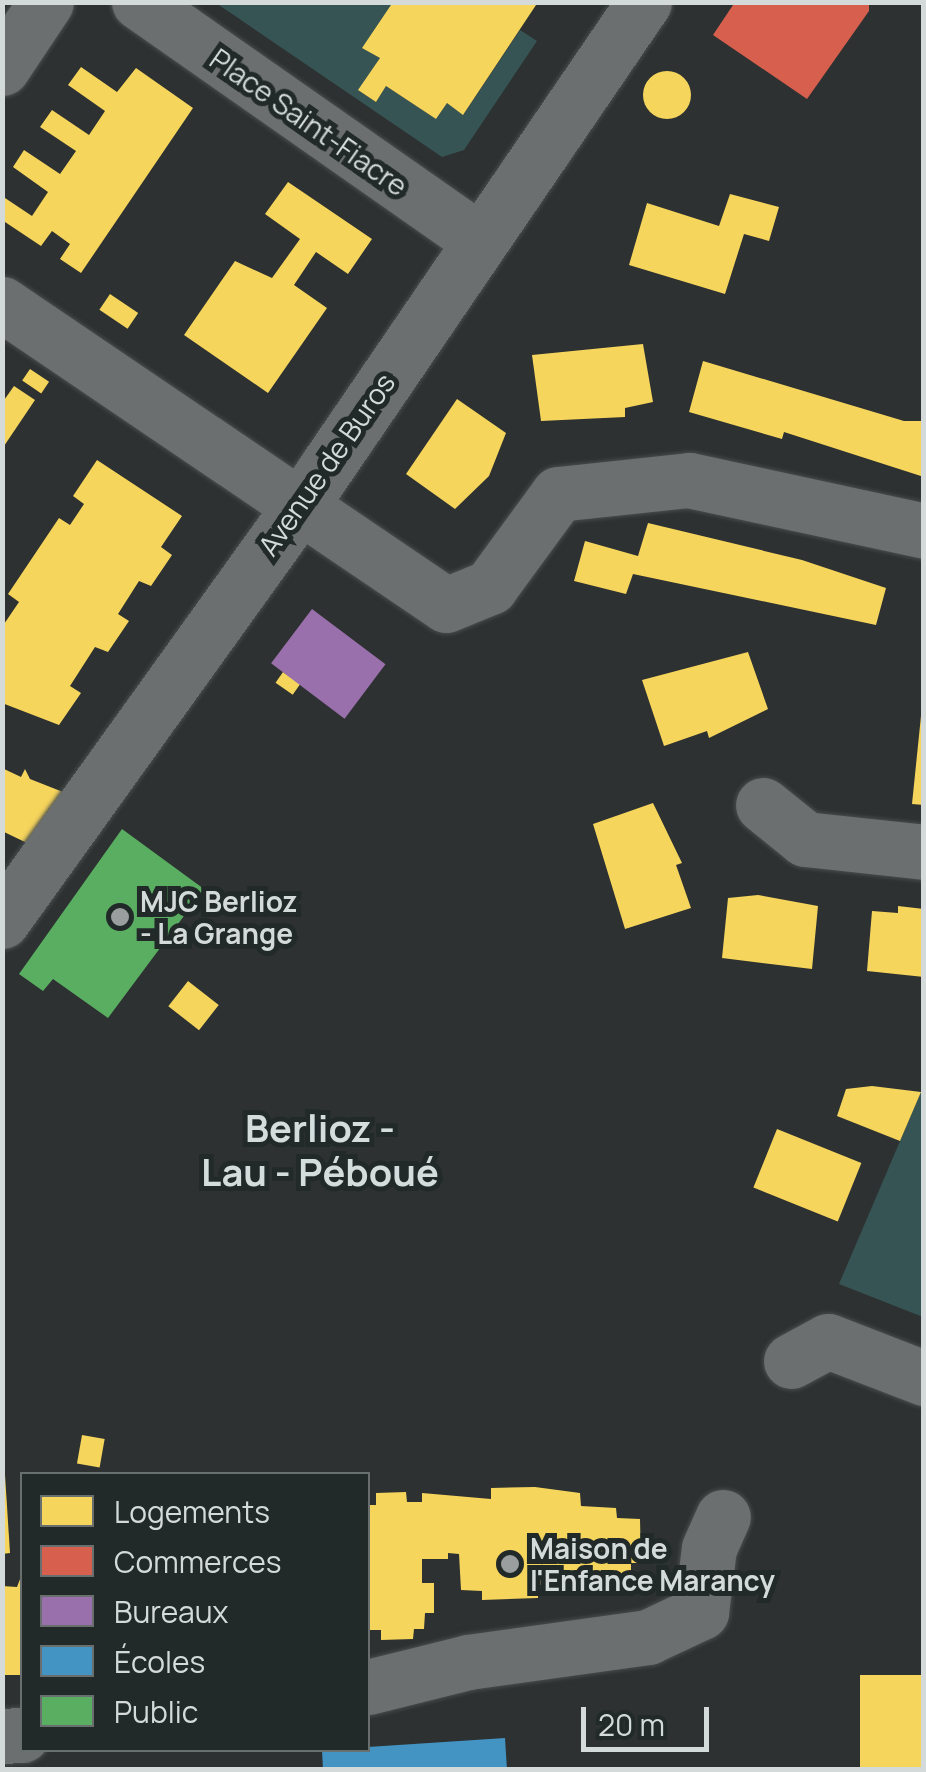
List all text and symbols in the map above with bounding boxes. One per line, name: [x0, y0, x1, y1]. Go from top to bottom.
street label: Place Saint-Fiacre: [204, 41, 414, 203]
street label: Avenue de Buros: [251, 366, 401, 562]
place label: MJC Berlioz - La Grange: [140, 884, 297, 950]
marker: MJC Berlioz - La Grange: [109, 906, 131, 928]
district label: Berlioz - Lau - Péboué: [201, 1105, 439, 1194]
legend: [20, 1472, 370, 1752]
text: Logements: [114, 1491, 270, 1532]
place label: Maison de l'Enfance Marancy: [530, 1531, 775, 1597]
text: Commerces: [114, 1541, 281, 1582]
marker: Maison de l'Enfance Marancy: [499, 1553, 521, 1575]
text: Bureaux: [114, 1591, 228, 1632]
text: Écoles: [114, 1641, 205, 1682]
scale bar: [586, 1687, 714, 1749]
text: Public: [114, 1691, 198, 1732]
text: 20 m: [598, 1704, 665, 1745]

